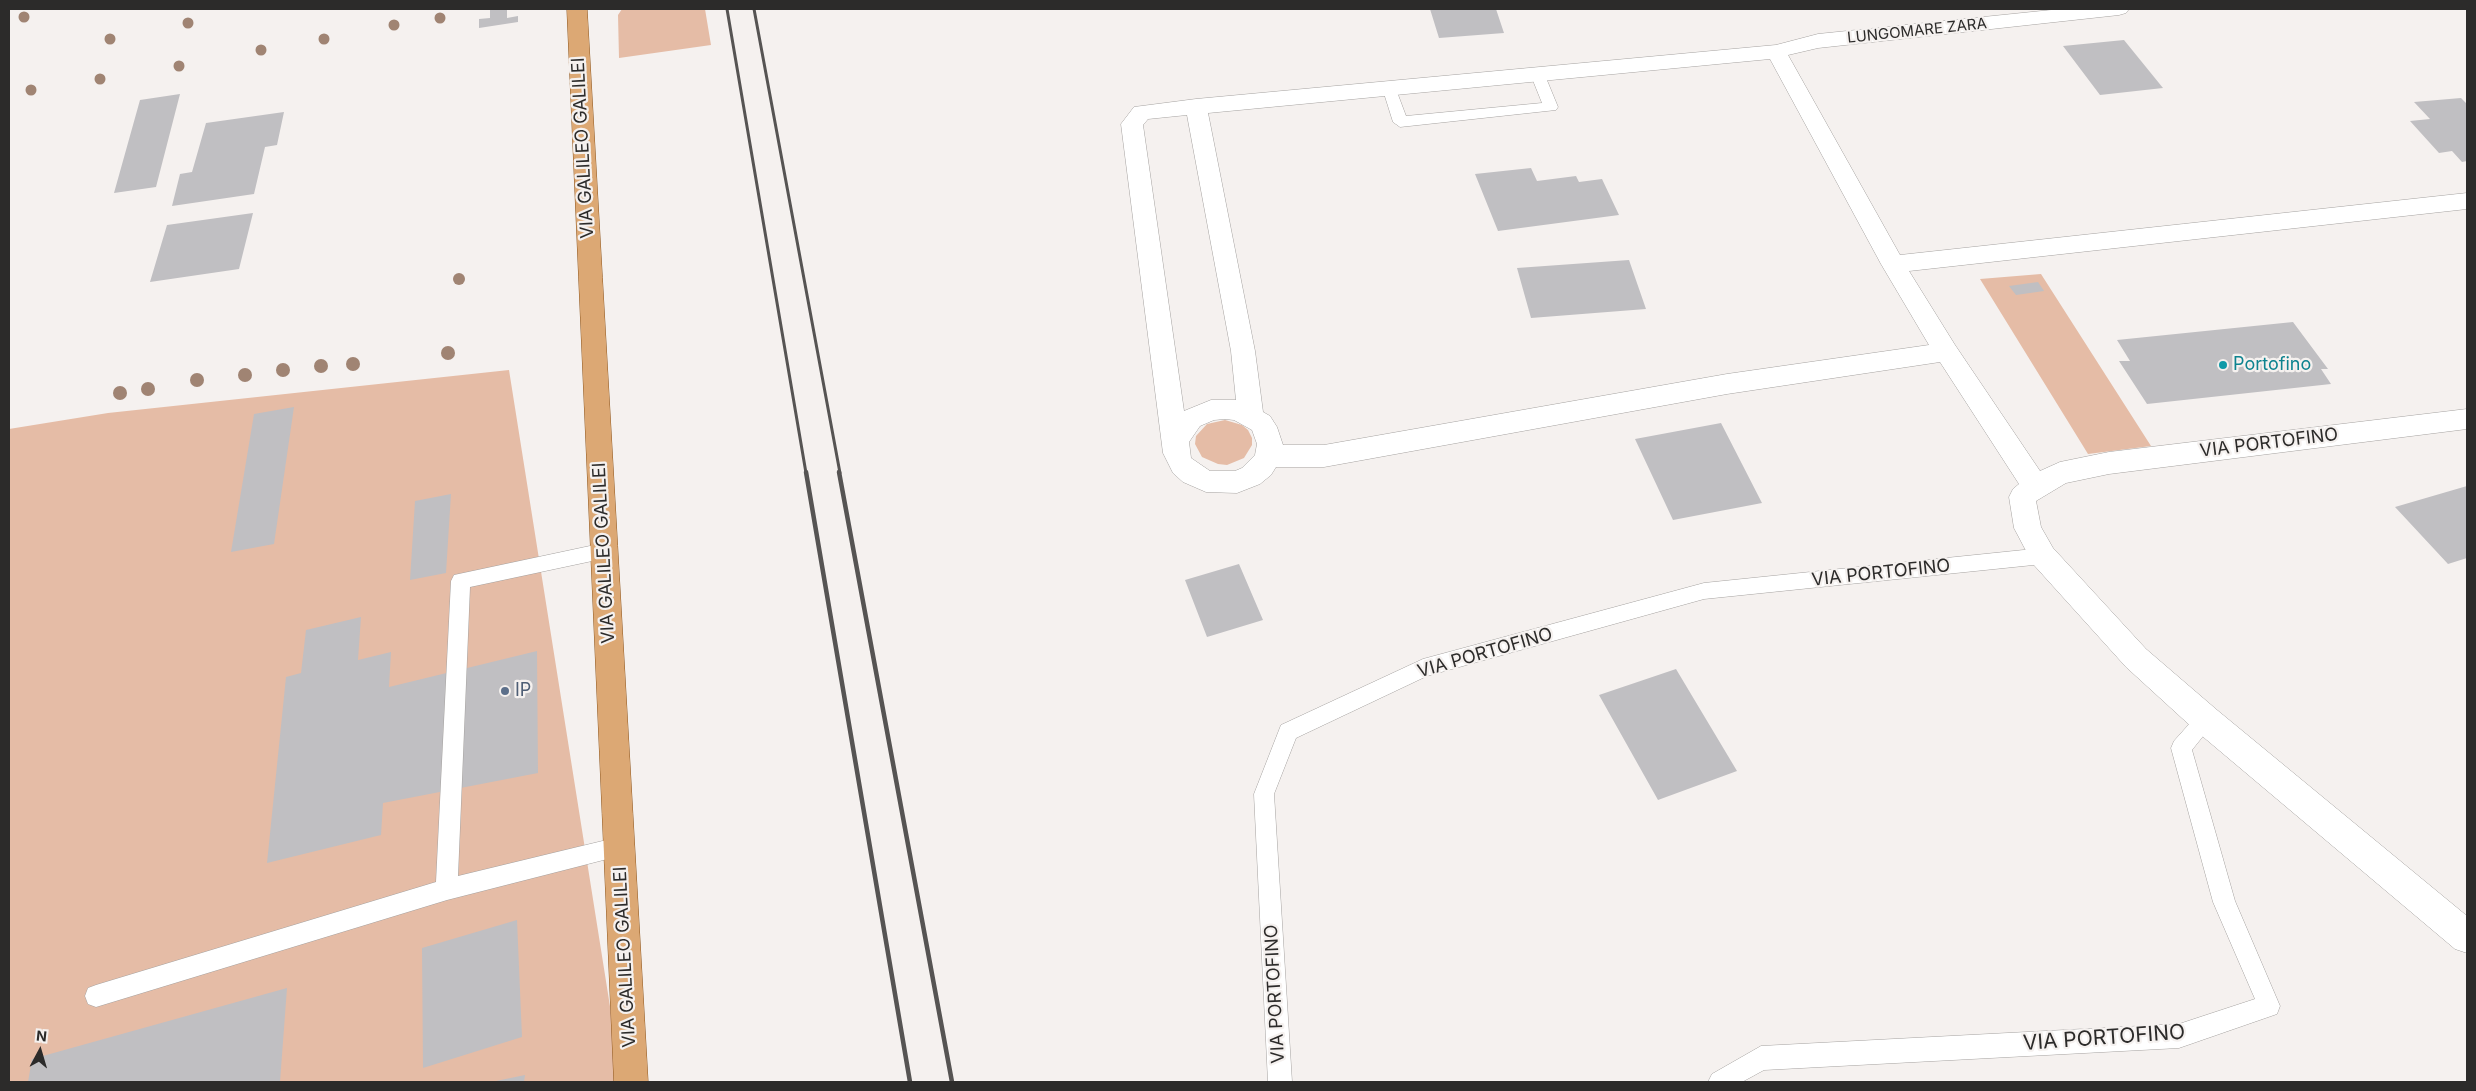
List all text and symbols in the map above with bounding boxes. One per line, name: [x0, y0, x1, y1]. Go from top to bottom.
street label: LUNGOMARE ZARA: [1846, 15, 1988, 47]
street label: VIA GALILEO GALILEI: [567, 57, 599, 239]
place label: Portofino: [2233, 354, 2311, 376]
marker: Portofino: [2217, 359, 2229, 371]
street label: VIA PORTOFINO: [2199, 424, 2339, 462]
street label: VIA GALILEO GALILEI: [588, 462, 620, 644]
street label: VIA PORTOFINO: [1811, 555, 1951, 591]
street label: VIA PORTOFINO: [1415, 623, 1555, 683]
place label: IP: [515, 680, 531, 702]
marker: IP: [499, 685, 511, 697]
street label: VIA GALILEO GALILEI: [609, 866, 641, 1048]
street label: VIA PORTOFINO: [1261, 924, 1289, 1064]
street label: VIA PORTOFINO: [2022, 1020, 2186, 1056]
north arrow: [15, 1026, 65, 1076]
text: N: [35, 1027, 48, 1045]

